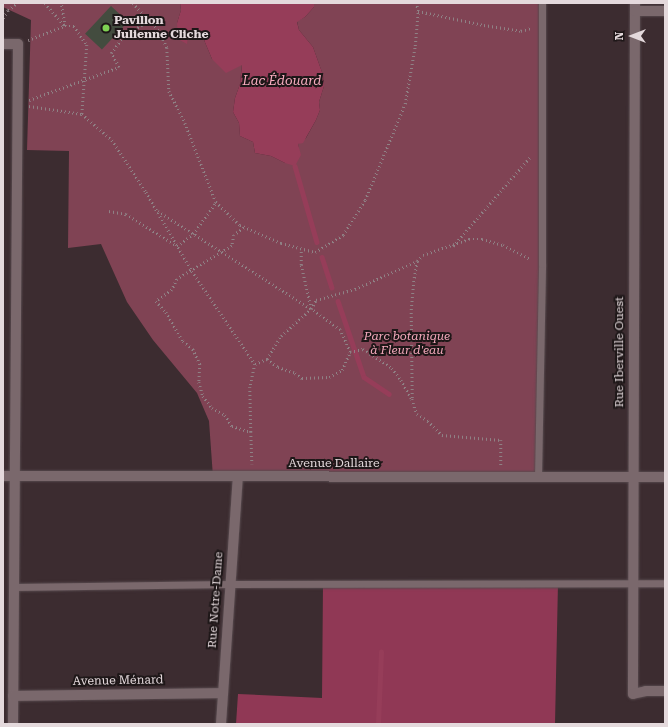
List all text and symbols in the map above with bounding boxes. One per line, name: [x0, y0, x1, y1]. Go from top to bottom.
place label: Pavillon Julienne Cliche: [114, 14, 209, 42]
north arrow: [612, 16, 652, 56]
marker: Pavillon Julienne Cliche: [101, 23, 111, 33]
text: N: [613, 32, 626, 40]
water label: Lac Édouard: [243, 73, 321, 89]
street label: Rue Iberville Ouest: [613, 297, 627, 407]
park label: Parc botanique à Fleur d'eau: [364, 330, 450, 358]
street label: Avenue Dallaire: [289, 457, 379, 471]
street label: Rue Notre-Dame: [205, 551, 227, 649]
street label: Avenue Ménard: [73, 673, 163, 689]

